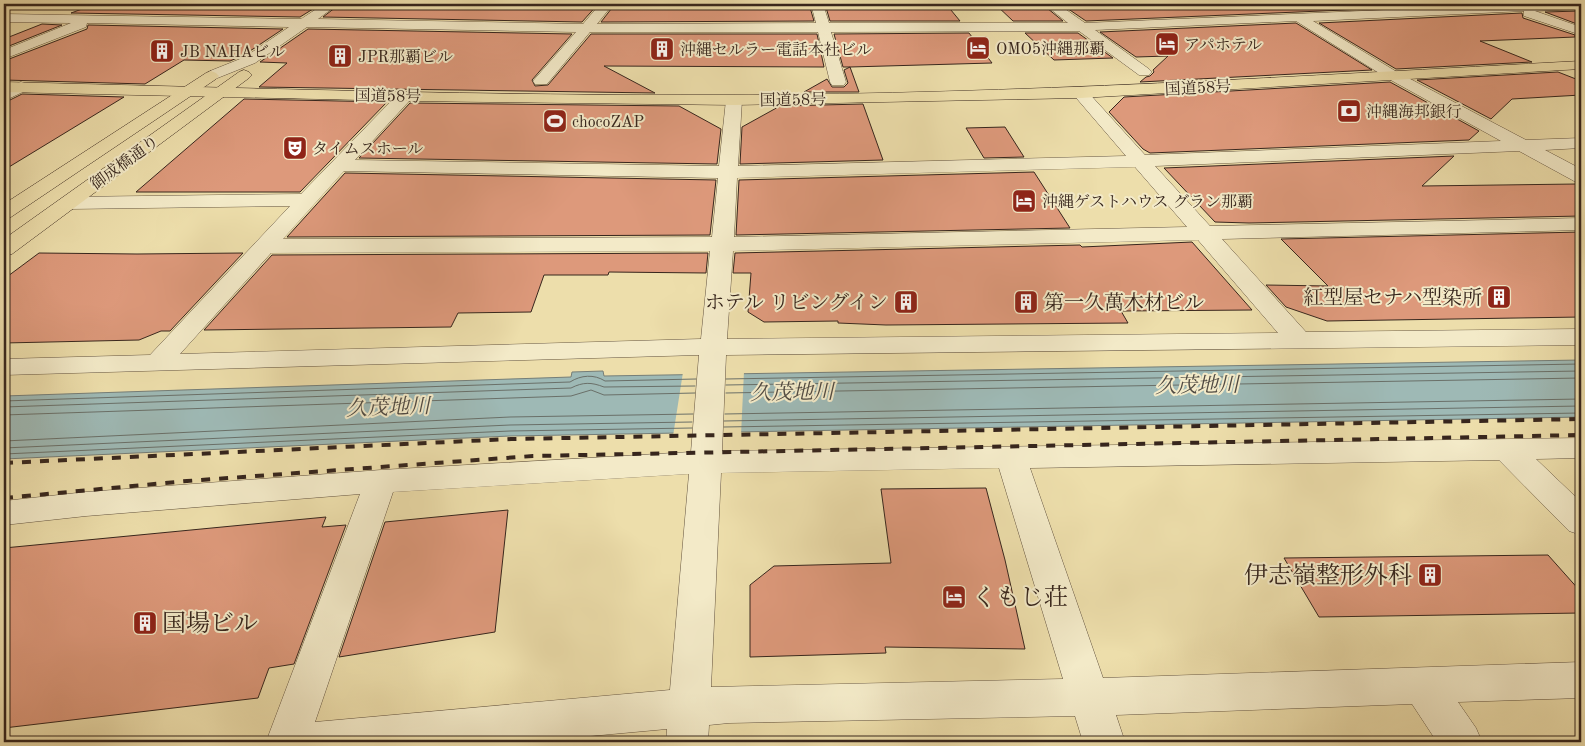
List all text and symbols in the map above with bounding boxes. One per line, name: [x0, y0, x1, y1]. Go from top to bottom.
hotel icon: アパホテル: [1154, 31, 1180, 57]
hotel icon: OMO5沖縄那覇: [965, 35, 991, 61]
building icon: 沖縄セルラー電話本社ビル: [649, 36, 675, 62]
building icon: JB NAHAビル: [149, 38, 175, 64]
place label: アパホテル: [1184, 38, 1262, 54]
place label: OMO5沖縄那覇: [996, 40, 1105, 58]
place label: 沖縄セルラー電話本社ビル: [680, 41, 872, 59]
building icon: JPR那覇ビル: [327, 43, 353, 69]
place label: JB NAHAビル: [180, 44, 285, 61]
place label: JPR那覇ビル: [358, 48, 453, 66]
street label: 国道58号: [1164, 77, 1232, 99]
street label: 国道58号: [355, 86, 421, 106]
street label: 国道58号: [760, 90, 826, 110]
bank icon: 沖縄海邦銀行: [1336, 98, 1362, 124]
place label: 沖縄海邦銀行: [1366, 103, 1462, 121]
sports icon: chocoZAP: [542, 108, 568, 134]
place label: chocoZAP: [572, 115, 644, 131]
street label: 御成橋通り: [87, 132, 162, 194]
theatre icon: タイムスホール: [282, 135, 308, 161]
place label: タイムスホール: [312, 141, 423, 158]
hotel icon: 沖縄ゲストハウス グラン那覇: [1011, 188, 1037, 214]
place label: 沖縄ゲストハウス グラン那覇: [1042, 193, 1253, 211]
building icon: 紅型屋セナハ型染所: [1486, 284, 1512, 310]
place label: 紅型屋セナハ型染所: [1303, 287, 1482, 309]
building icon: ホテル リビングイン: [893, 289, 919, 315]
building icon: 第一久萬木材ビル: [1013, 289, 1039, 315]
place label: ホテル リビングイン: [705, 292, 888, 314]
place label: 第一久萬木材ビル: [1044, 292, 1204, 314]
water label: 久茂地川: [1155, 373, 1241, 398]
water label: 久茂地川: [750, 380, 836, 405]
water label: 久茂地川: [346, 394, 432, 420]
place label: 伊志嶺整形外科: [1244, 562, 1412, 589]
building icon: 伊志嶺整形外科: [1417, 562, 1443, 588]
hotel icon: くもじ荘: [941, 584, 967, 610]
place label: くもじ荘: [972, 585, 1068, 611]
building icon: 国場ビル: [132, 610, 158, 636]
place label: 国場ビル: [162, 611, 258, 637]

